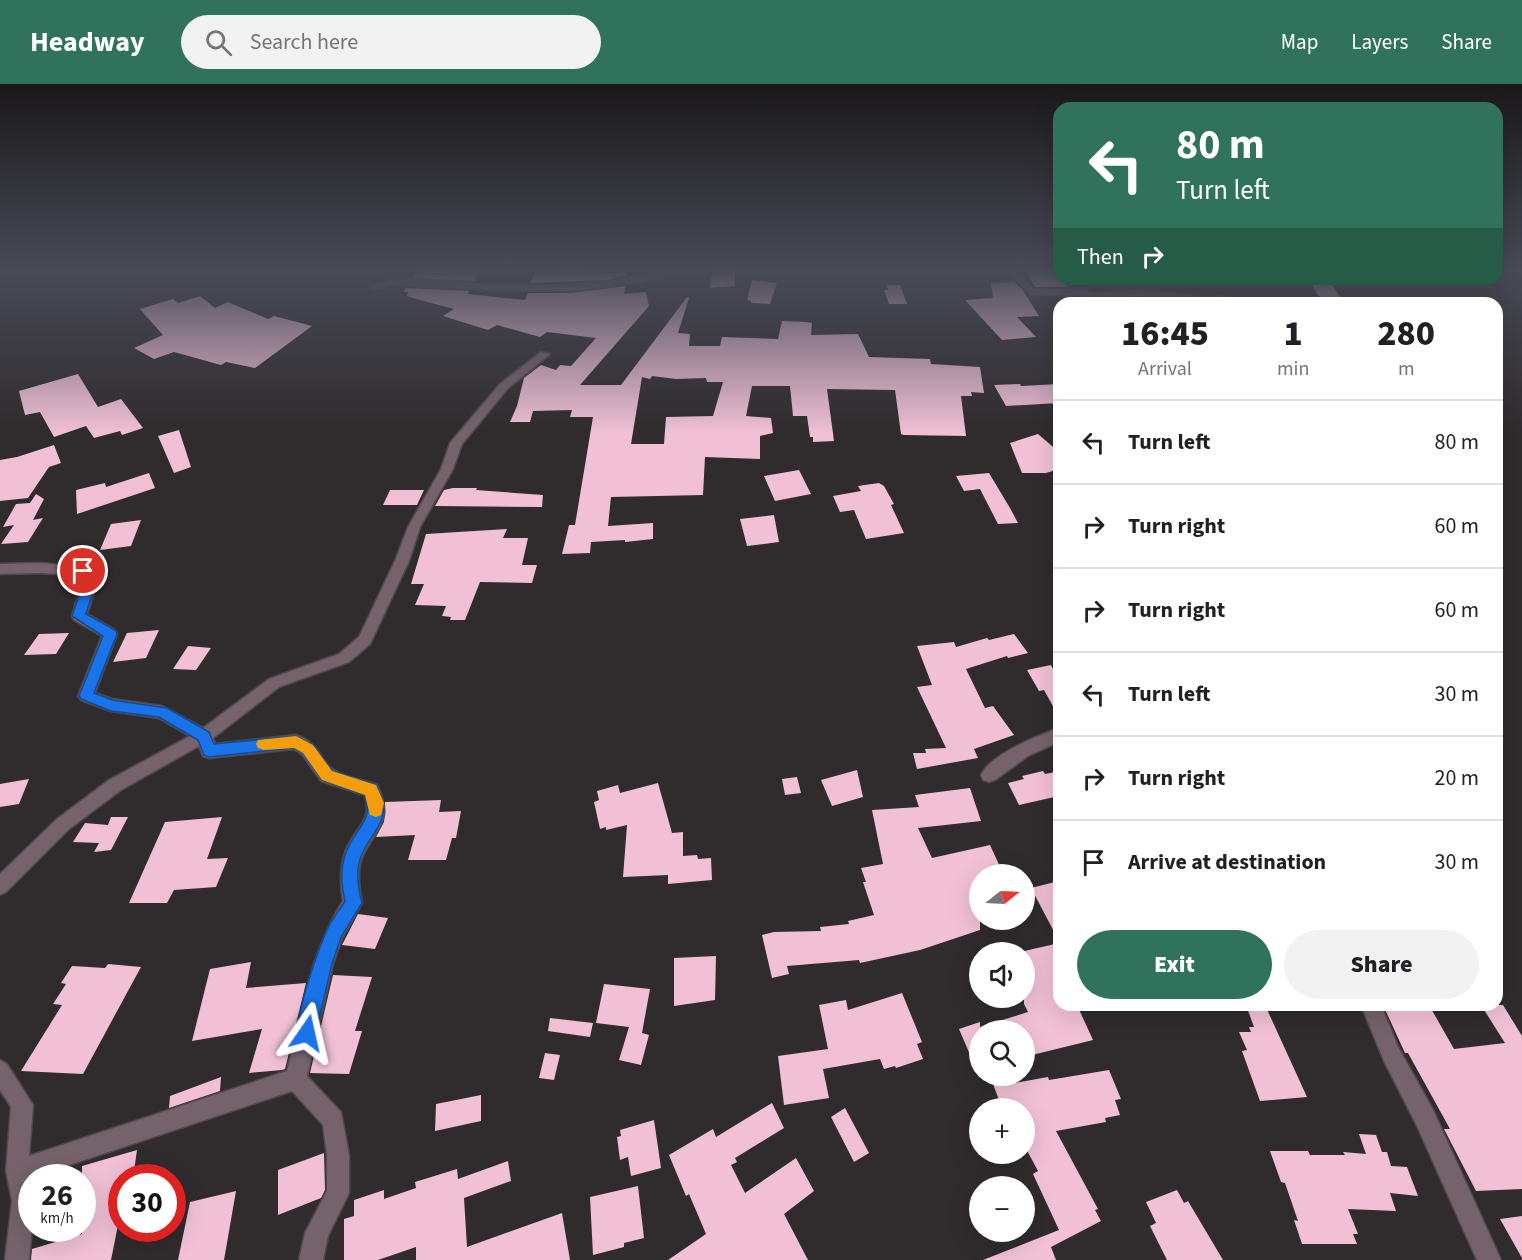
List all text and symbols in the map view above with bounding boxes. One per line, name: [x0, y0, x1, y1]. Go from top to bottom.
search box: [181, 15, 601, 69]
text: Headway: [30, 22, 145, 62]
icon: search: [202, 26, 235, 59]
text: Search here: [250, 26, 358, 58]
text: Map: [1281, 27, 1318, 57]
text: Layers: [1351, 27, 1408, 57]
text: Share: [1441, 27, 1492, 57]
text: 80 m: [1176, 115, 1265, 175]
icon: left: [1077, 126, 1155, 204]
text: Turn left: [1176, 171, 1270, 210]
icon: right: [1136, 240, 1169, 273]
text: Then: [1077, 241, 1124, 273]
text: 16:45: [1121, 308, 1209, 359]
text: 1: [1284, 308, 1303, 359]
text: 280: [1377, 308, 1435, 359]
text: Arrival: [1138, 355, 1192, 383]
text: min: [1277, 355, 1309, 383]
text: m: [1398, 355, 1414, 383]
icon: left: [1077, 426, 1110, 459]
text: Turn left: [1128, 426, 1210, 458]
text: 80 m: [1434, 426, 1479, 458]
icon: right: [1077, 510, 1110, 543]
text: Turn right: [1128, 510, 1225, 542]
text: 60 m: [1434, 510, 1479, 542]
pin: [57, 545, 108, 596]
icon: arrive: [66, 554, 99, 587]
icon: right: [1077, 594, 1110, 627]
text: Turn right: [1128, 594, 1225, 626]
text: 60 m: [1434, 594, 1479, 626]
icon: left: [1077, 678, 1110, 711]
text: Turn left: [1128, 678, 1210, 710]
text: 30 m: [1434, 678, 1479, 710]
icon: right: [1077, 762, 1110, 795]
text: Turn right: [1128, 762, 1225, 794]
text: 20 m: [1434, 762, 1479, 794]
icon: arrive: [1077, 846, 1110, 879]
text: Arrive at destination: [1128, 846, 1326, 878]
text: 30 m: [1434, 846, 1479, 878]
north arrow: [969, 864, 1035, 930]
map controls: [969, 864, 1035, 1242]
button: Exit: [1077, 930, 1272, 999]
button: Share: [1284, 930, 1479, 999]
button: sound: [969, 942, 1035, 1008]
position arrow: [275, 1001, 339, 1065]
button: search: [969, 1020, 1035, 1086]
button: +: [969, 1098, 1035, 1164]
speed limit sign: 30: [108, 1164, 186, 1242]
text: 26: [41, 1174, 73, 1217]
button: −: [969, 1176, 1035, 1242]
text: km/h: [40, 1208, 74, 1229]

